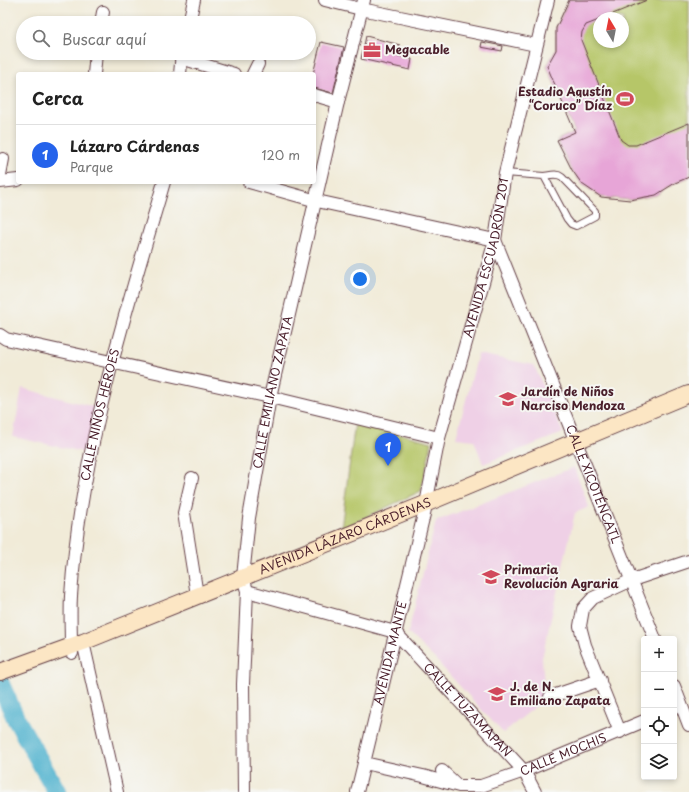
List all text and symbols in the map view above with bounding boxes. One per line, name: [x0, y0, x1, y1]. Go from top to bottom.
north arrow: [593, 12, 629, 48]
search box: [16, 16, 316, 60]
icon: search: [30, 27, 52, 49]
text: Buscar aquí: [62, 27, 146, 50]
office icon: Megacable: [362, 40, 382, 60]
place label: Megacable: [385, 40, 450, 58]
place label: Estadio Agustín “Coruco” Díaz: [518, 82, 612, 114]
text: Cerca: [32, 85, 83, 111]
sports icon: Estadio Agustín “Coruco” Díaz: [615, 89, 635, 109]
text: Lázaro Cárdenas: [70, 134, 199, 157]
text: 1: [42, 145, 48, 164]
text: 120 m: [261, 145, 300, 164]
text: Parque: [70, 157, 113, 176]
street label: AVENIDA ESCUADRÓN 201: [458, 177, 512, 339]
your location: [350, 269, 370, 289]
street label: CALLE EMILIANO ZAPATA: [248, 314, 296, 470]
street label: CALLE NIÑOS HÉROES: [76, 346, 123, 482]
place label: Jardín de Niños Narciso Mendoza: [521, 382, 625, 414]
school or university icon: Jardín de Niños Narciso Mendoza: [498, 389, 518, 409]
street label: CALLE XICOTÉNCATL: [562, 422, 626, 546]
pin: 1: [375, 433, 401, 466]
street label: AVENIDA LÁZARO CÁRDENAS: [256, 492, 434, 578]
place label: Primaria Revolución Agraria: [504, 560, 619, 592]
school or university icon: Primaria Revolución Agraria: [481, 567, 501, 587]
street label: AVENIDA MANTE: [368, 599, 411, 707]
map controls: [641, 636, 677, 780]
button: +: [641, 636, 677, 672]
street label: CALLE TUZAMAPAN: [420, 658, 516, 760]
button: −: [641, 672, 677, 708]
place label: J. de N. Emiliano Zapata: [510, 677, 611, 709]
school or university icon: J. de N. Emiliano Zapata: [487, 684, 507, 704]
button: locate: [641, 708, 677, 744]
street label: CALLE MOCHIS: [517, 728, 609, 780]
button: layers: [641, 744, 677, 780]

